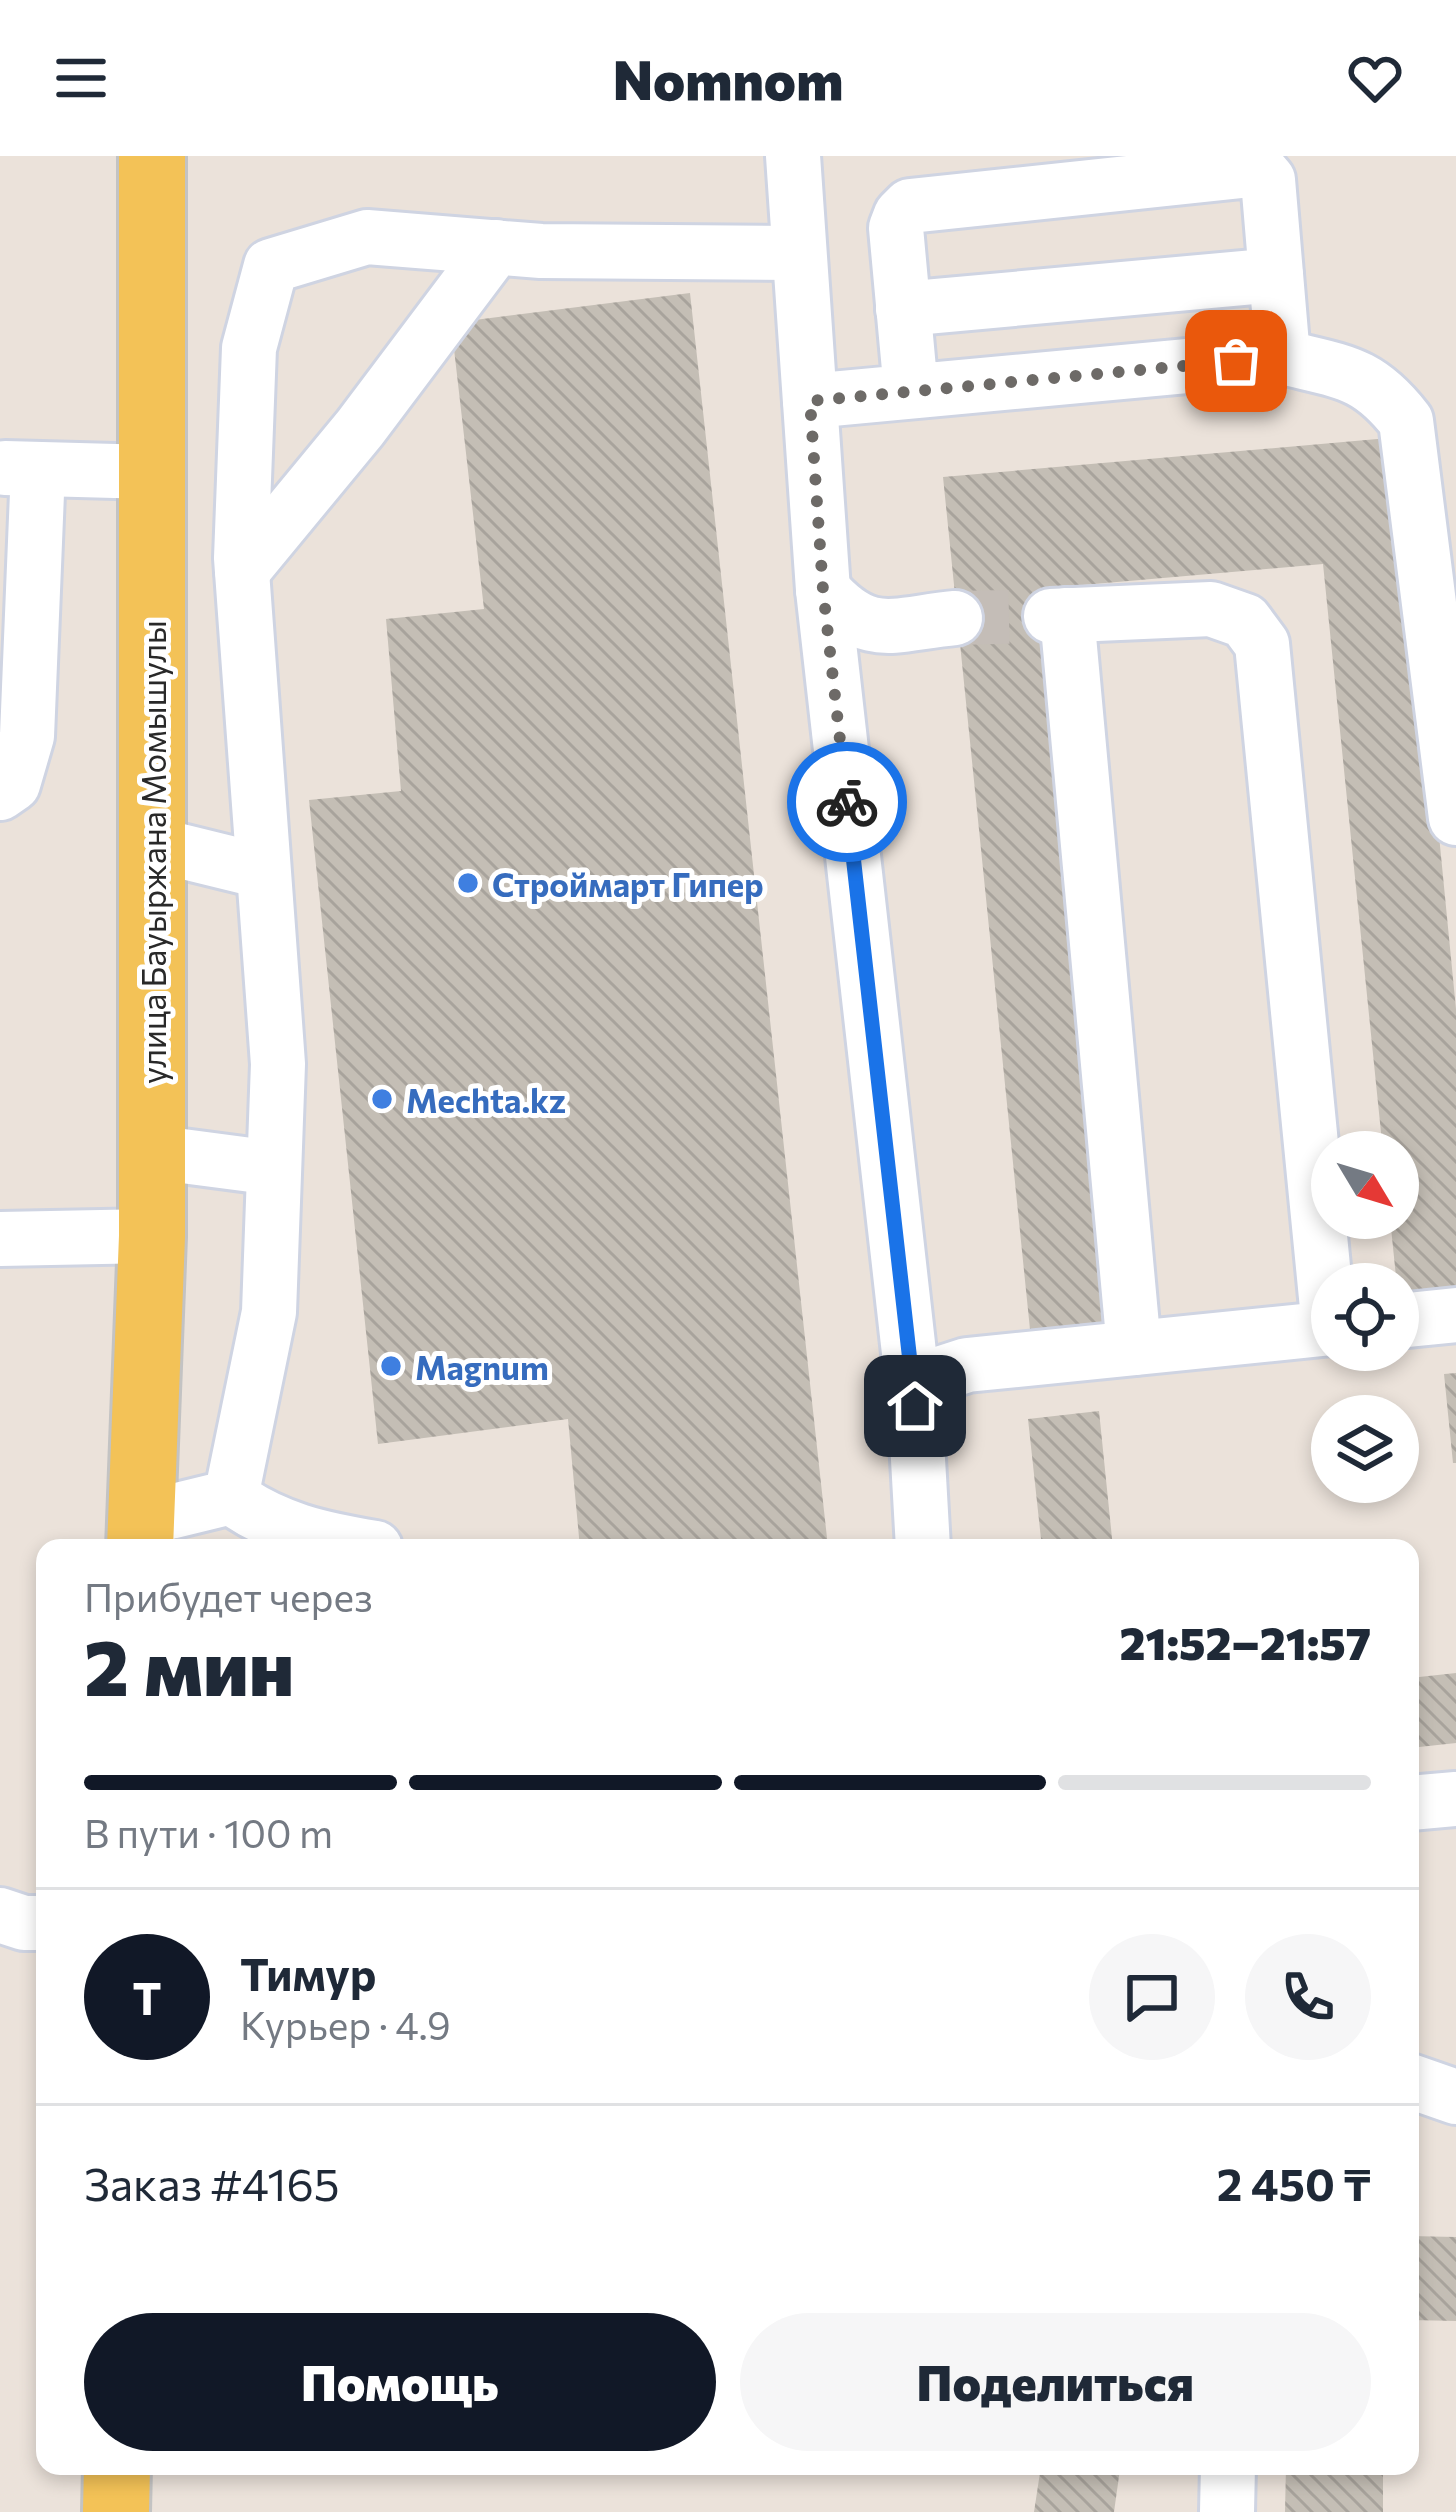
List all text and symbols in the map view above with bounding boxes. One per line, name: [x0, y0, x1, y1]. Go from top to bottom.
icon: menu: [48, 45, 114, 111]
text: Nomnom: [613, 45, 843, 111]
icon: heart: [1342, 45, 1408, 111]
pin: [1185, 310, 1287, 412]
icon: bag: [1203, 328, 1269, 394]
street label: улица Бауыржана Момышулы: [132, 620, 173, 1084]
courier: [787, 742, 907, 862]
icon: bike: [814, 769, 880, 835]
place label: Строймарт Гипер: [492, 863, 764, 904]
marker: Строймарт Гипер: [455, 870, 481, 896]
place label: Mechta.kz: [406, 1079, 566, 1120]
marker: Mechta.kz: [369, 1086, 395, 1112]
north arrow: [1311, 1131, 1419, 1239]
map controls: [1311, 1131, 1419, 1503]
button: locate: [1311, 1263, 1419, 1371]
place label: Magnum: [415, 1346, 549, 1387]
marker: Magnum: [378, 1353, 404, 1379]
pin: [864, 1355, 966, 1457]
icon: home: [882, 1373, 948, 1439]
button: layers: [1311, 1395, 1419, 1503]
text: Прибудет через: [84, 1572, 373, 1620]
text: 21:52–21:57: [1119, 1614, 1371, 1669]
text: 2 мин: [84, 1617, 294, 1712]
text: В пути · 100 m: [84, 1808, 333, 1856]
button: chat: [1089, 1934, 1215, 2060]
button: phone: [1245, 1934, 1371, 2060]
text: Тимур: [240, 1945, 376, 2000]
text: Т: [132, 1969, 162, 2024]
text: Курьер · 4.9: [240, 2000, 451, 2048]
text: Заказ #4165: [84, 2155, 340, 2210]
text: 2 450 ₸: [1217, 2155, 1371, 2210]
button: Помощь: [84, 2313, 716, 2451]
button: Поделиться: [740, 2313, 1371, 2451]

